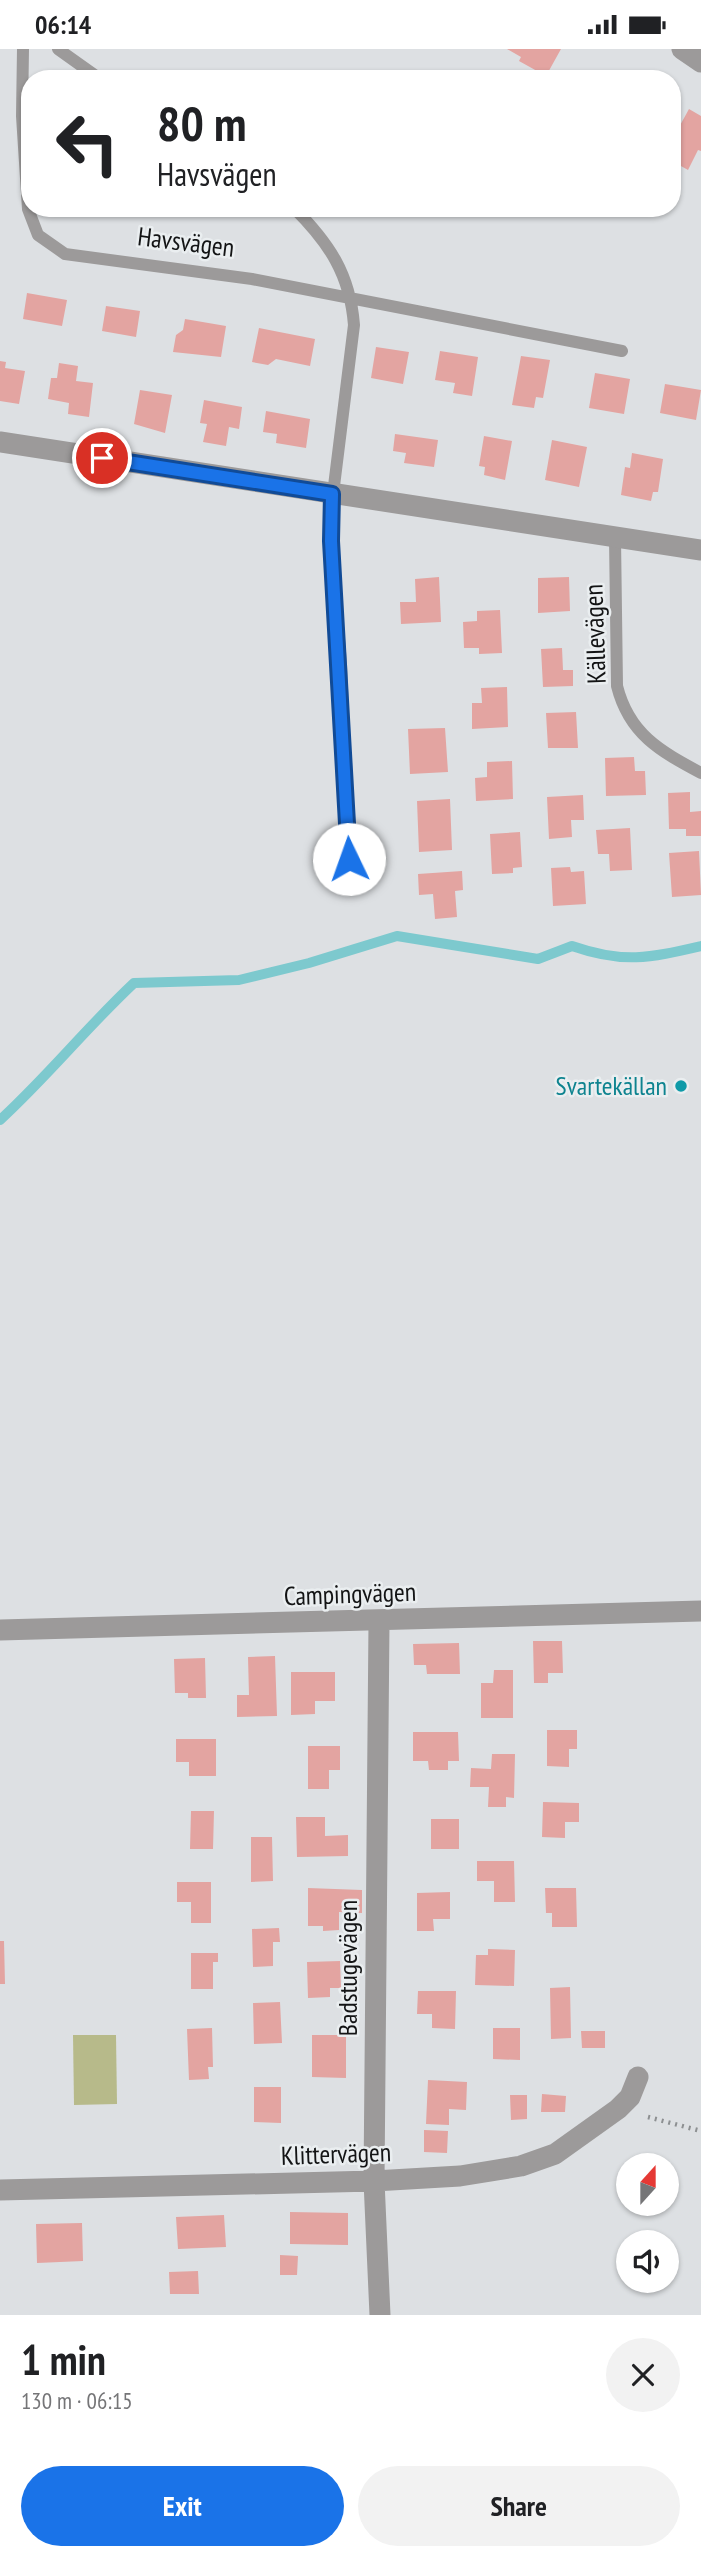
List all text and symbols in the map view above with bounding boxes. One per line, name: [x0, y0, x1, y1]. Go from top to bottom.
text: 06:14: [35, 8, 91, 41]
text: 80 m: [157, 91, 246, 155]
icon: left: [42, 98, 133, 189]
text: Havsvägen: [157, 153, 277, 195]
street label: Havsvägen: [136, 219, 236, 264]
pin: [72, 428, 132, 488]
icon: arrive: [83, 439, 121, 477]
street label: Källevägen: [576, 584, 613, 684]
position arrow: [312, 822, 386, 896]
place label: Svartekällan: [556, 1069, 667, 1102]
marker: Svartekällan: [673, 1078, 689, 1094]
street label: Campingvägen: [283, 1575, 417, 1612]
street label: Badstugevägen: [331, 1900, 364, 2036]
street label: Klittervägen: [280, 2135, 392, 2172]
north arrow: [616, 2153, 679, 2215]
map controls: [616, 2153, 679, 2293]
button: sound: [616, 2230, 679, 2293]
text: 1 min: [21, 2332, 106, 2387]
button: close: [606, 2338, 680, 2412]
text: 130 m · 06:15: [21, 2386, 133, 2415]
button: Exit: [21, 2466, 344, 2546]
button: Share: [358, 2466, 680, 2546]

